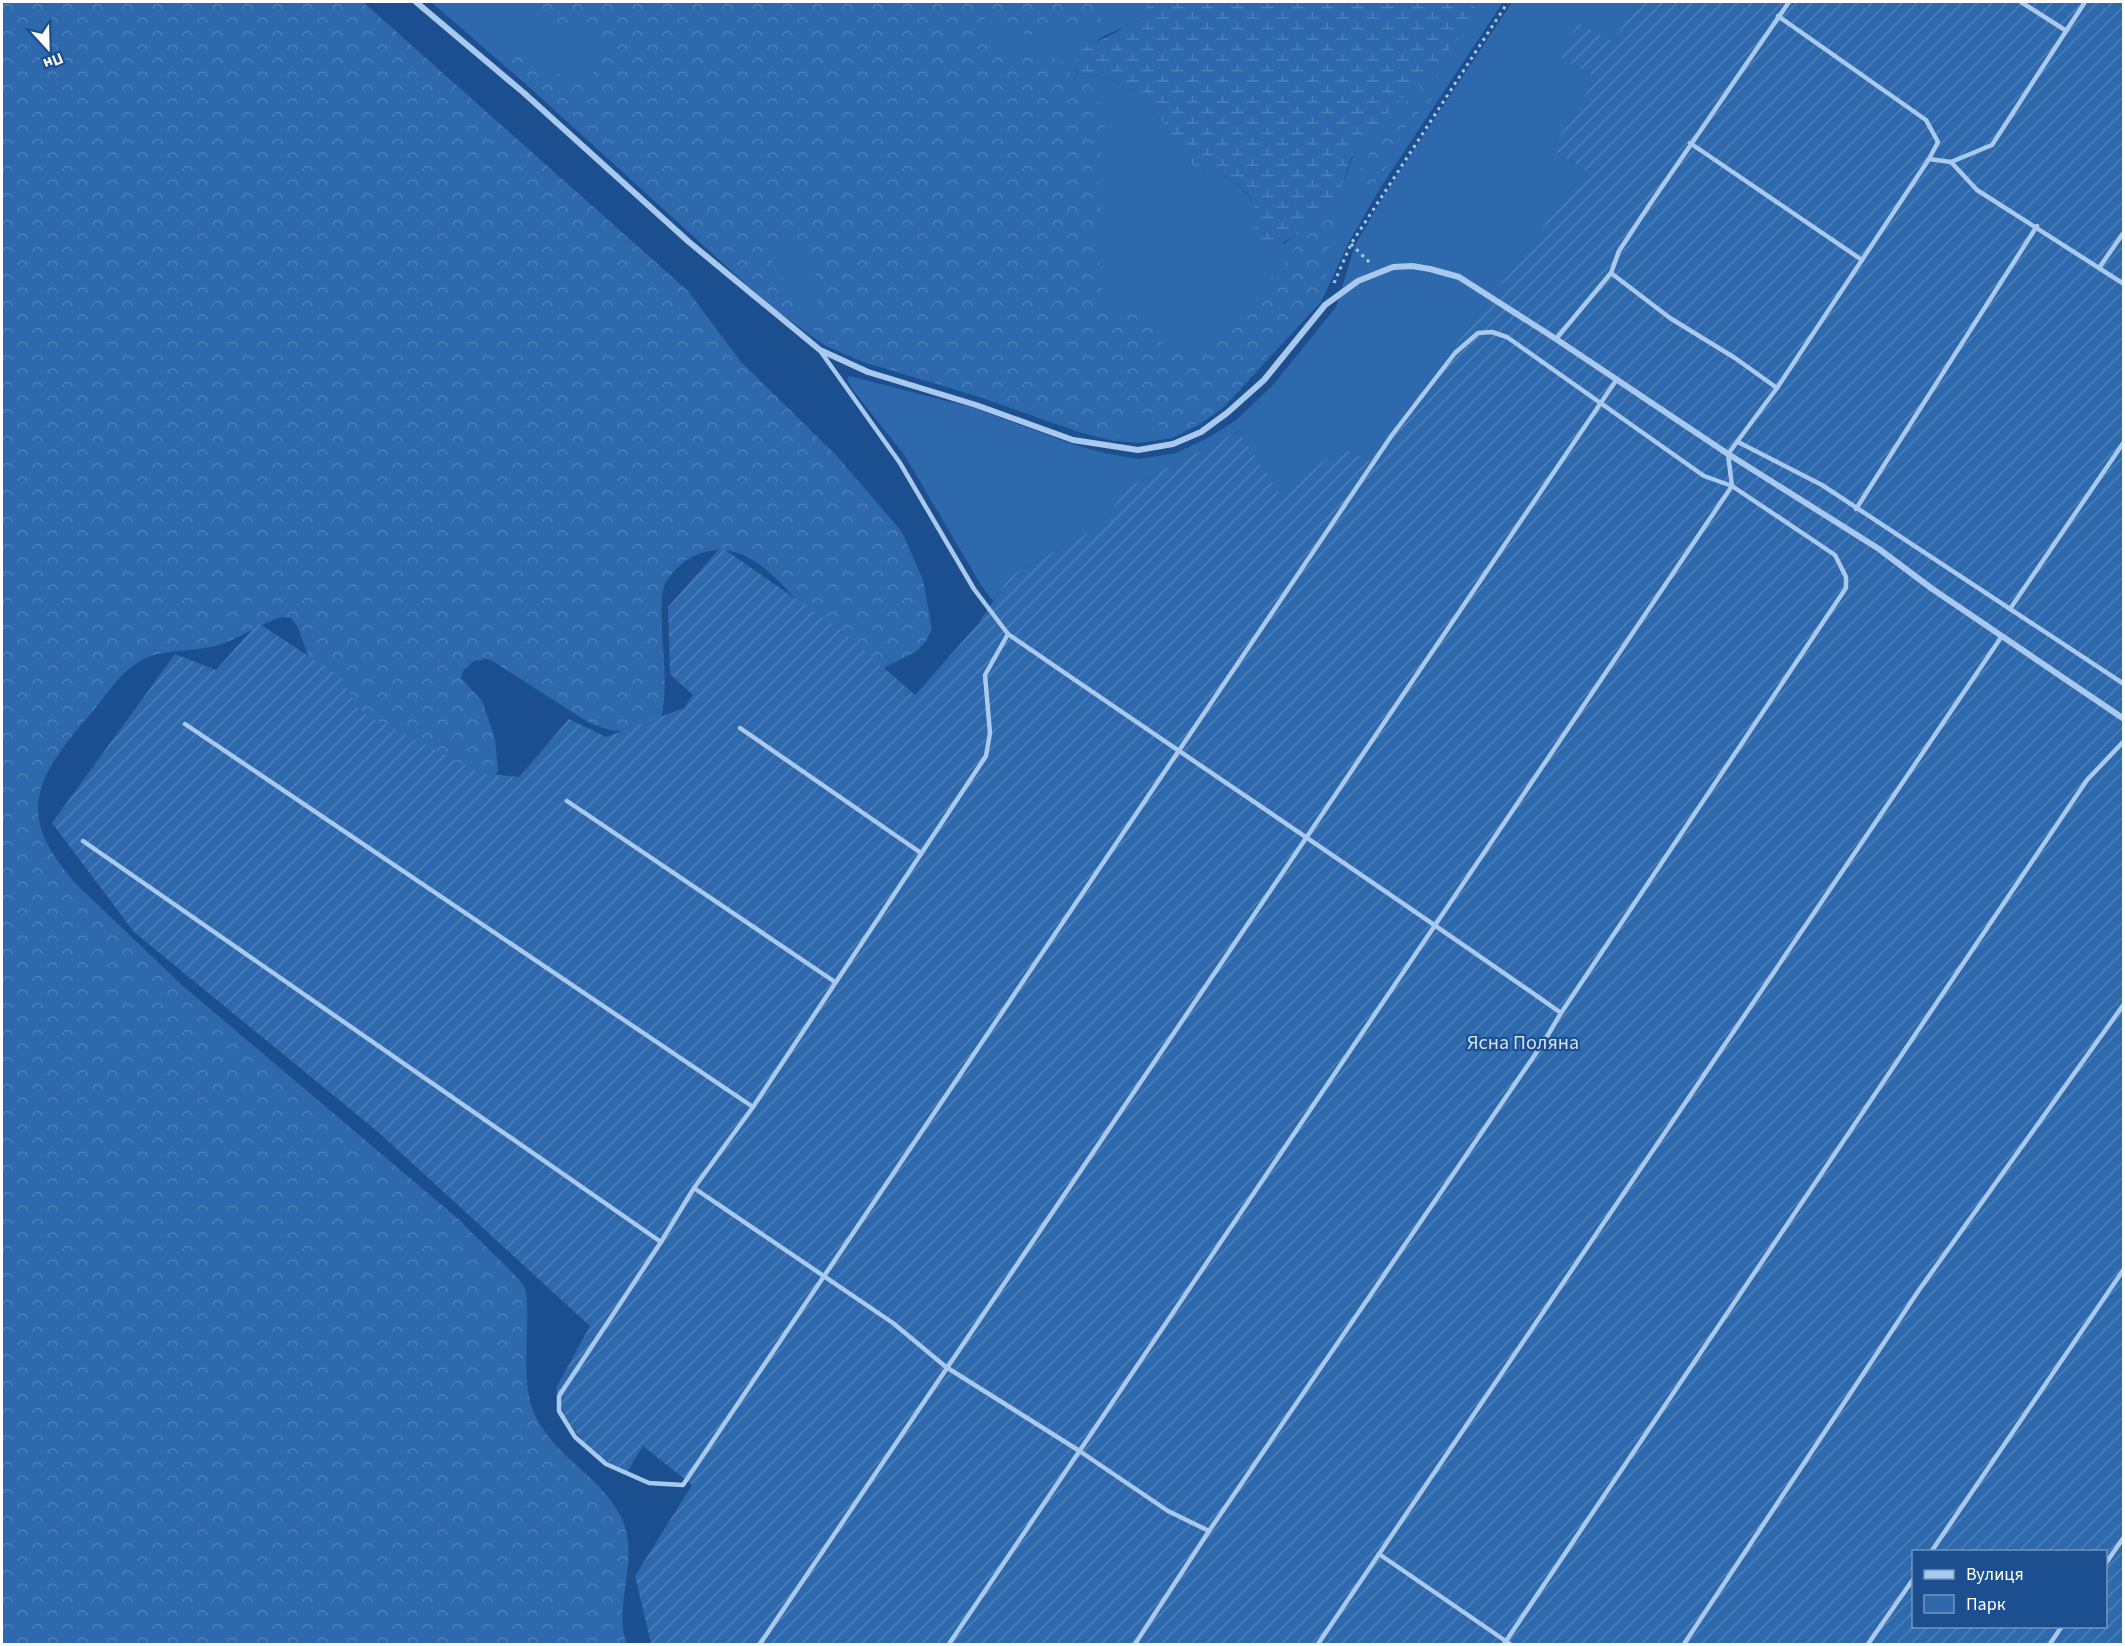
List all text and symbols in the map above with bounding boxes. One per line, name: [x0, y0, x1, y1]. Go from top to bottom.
north arrow: [18, 18, 78, 78]
text: Пн: [40, 47, 67, 75]
park label: Ясна Поляна: [1467, 1029, 1579, 1057]
legend: [1912, 1550, 2107, 1628]
text: Вулиця: [1966, 1562, 2024, 1587]
text: Парк: [1966, 1592, 2006, 1617]

